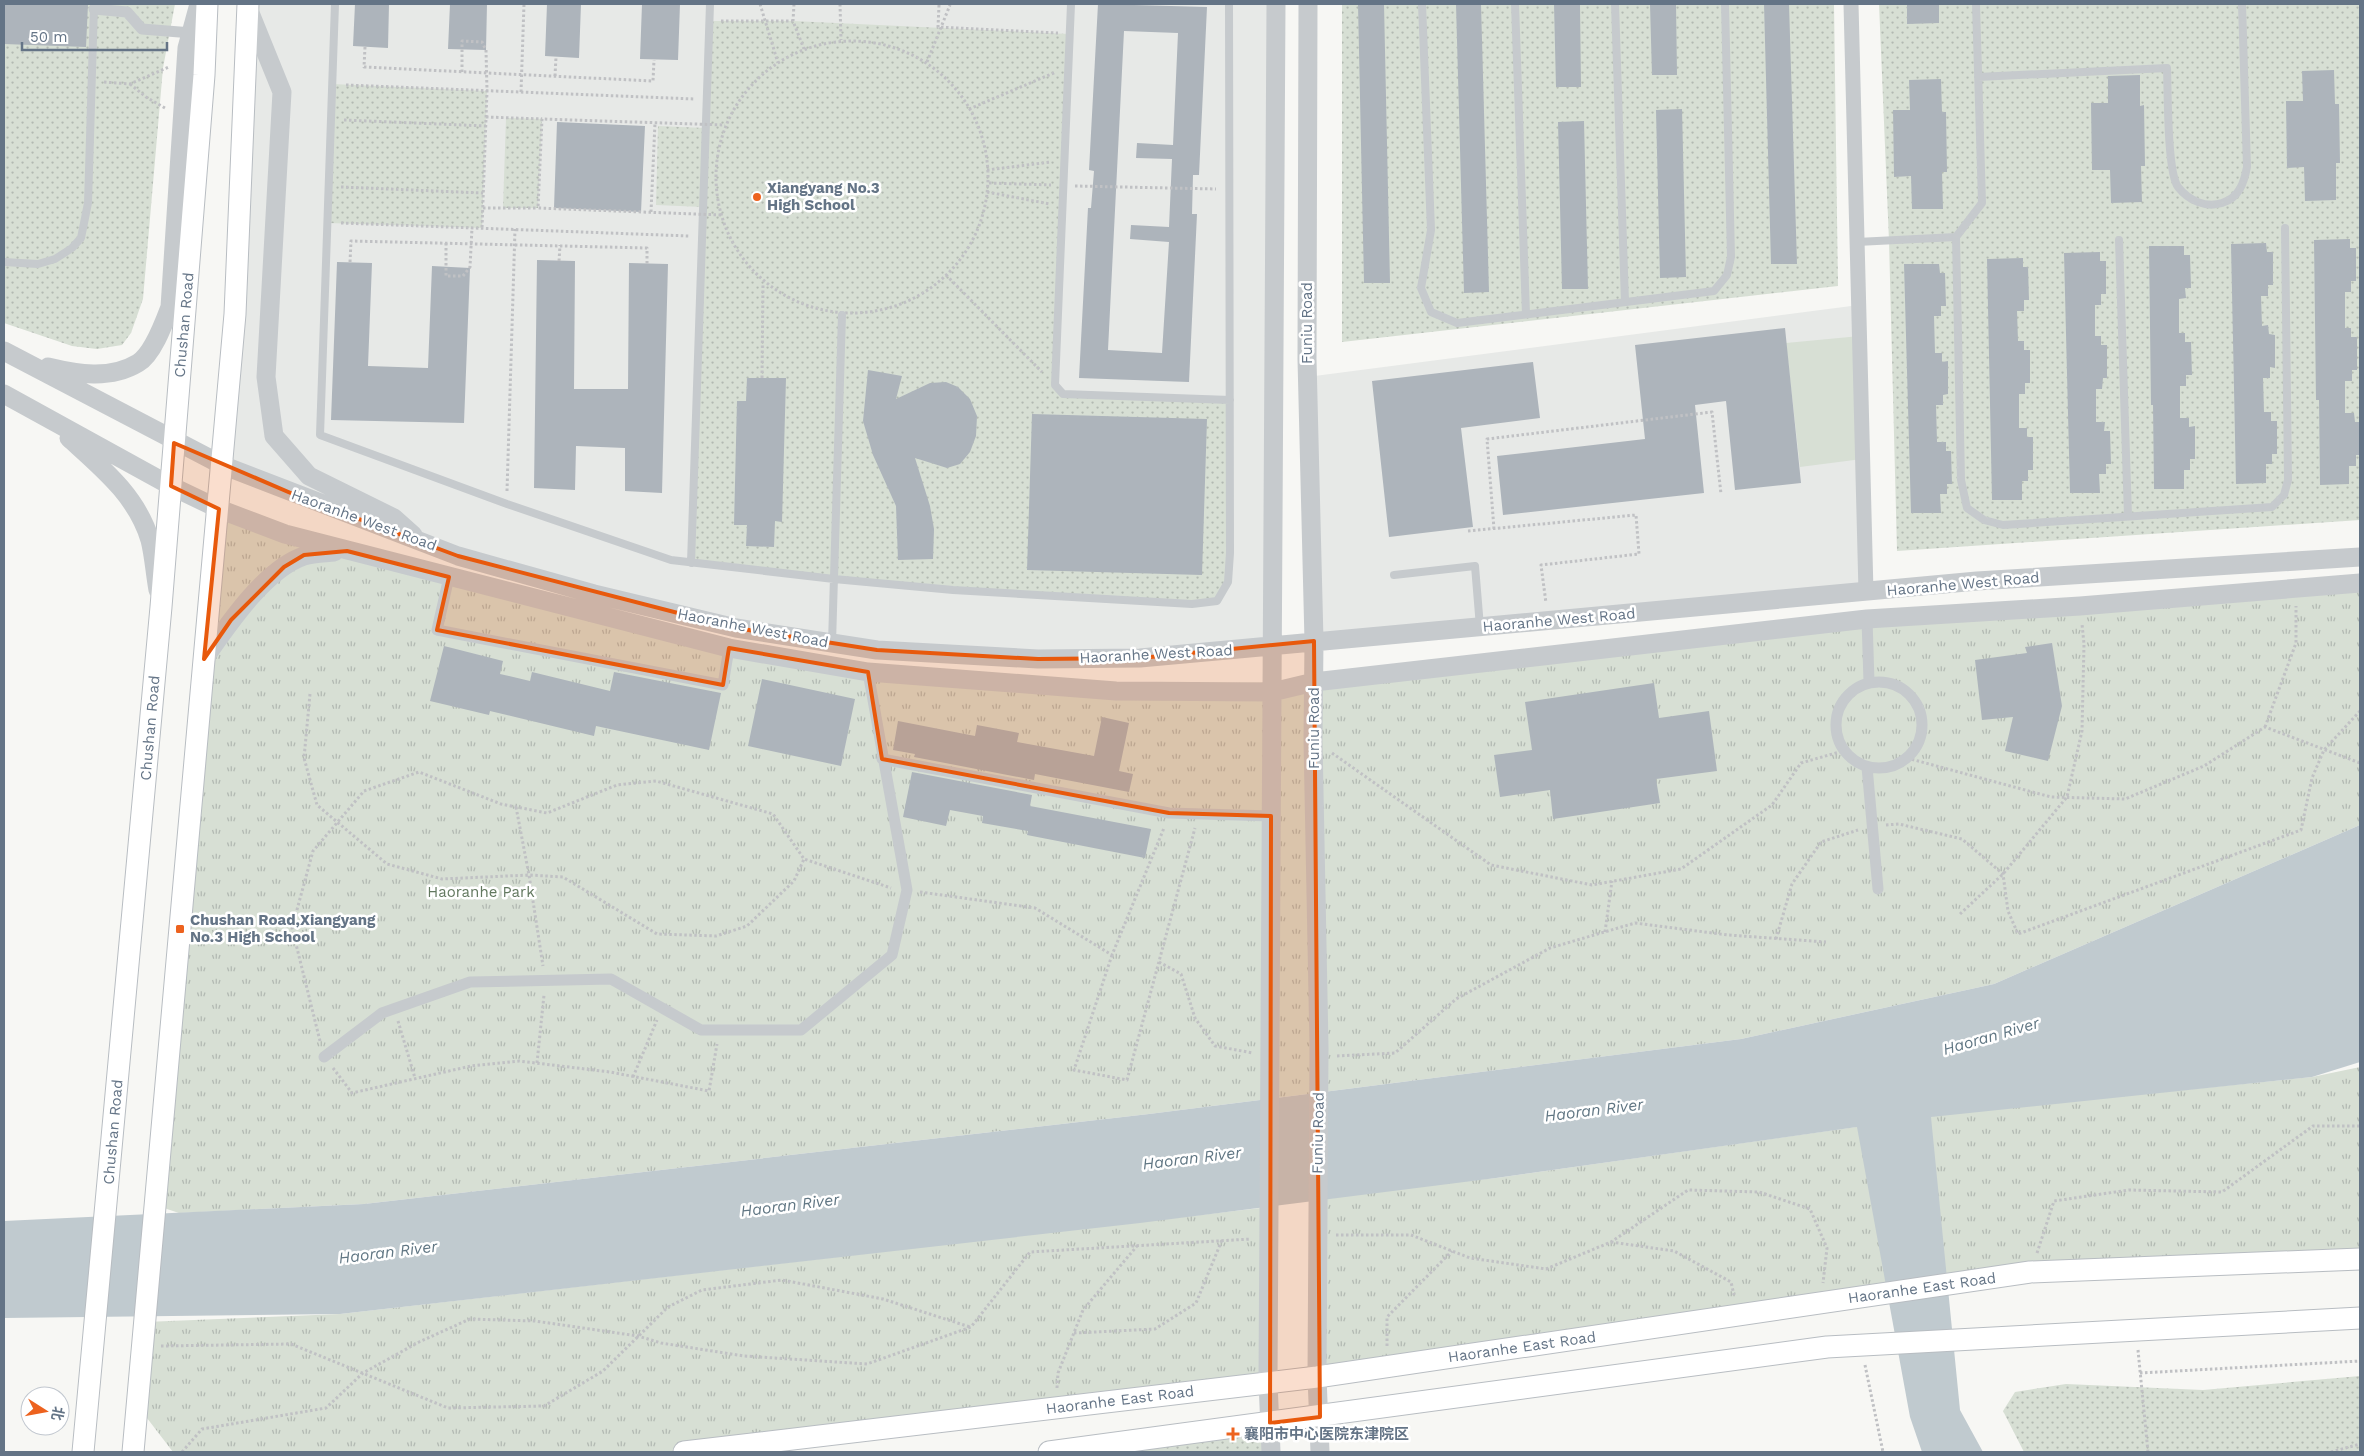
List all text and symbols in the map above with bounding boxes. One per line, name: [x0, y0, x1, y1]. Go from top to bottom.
scale bar: [22, 20, 168, 52]
text: 50 m: [30, 28, 67, 46]
place label: Xiangyang No.3 High School: [767, 179, 880, 214]
marker: Xiangyang No.3 High School: [751, 191, 763, 203]
street label: Chushan Road: [170, 272, 198, 378]
street label: Funiu Road: [1298, 282, 1316, 364]
street label: Haoranhe West Road: [289, 485, 439, 555]
street label: Haoranhe West Road: [1886, 568, 2040, 600]
street label: Haoranhe West Road: [1482, 604, 1636, 636]
street label: Haoranhe West Road: [676, 605, 830, 651]
street label: Haoranhe West Road: [1079, 641, 1233, 667]
street label: Chushan Road: [136, 675, 164, 781]
street label: Funiu Road: [1305, 687, 1323, 769]
park label: Haoranhe Park: [427, 883, 535, 901]
place label: Chushan Road,Xiangyang No.3 High School: [190, 911, 376, 946]
marker: Chushan Road,Xiangyang No.3 High School: [174, 923, 186, 935]
water label: Haoran River: [1941, 1013, 2042, 1059]
street label: Chushan Road: [99, 1079, 127, 1185]
street label: Funiu Road: [1308, 1092, 1328, 1174]
water label: Haoran River: [1544, 1094, 1645, 1125]
water label: Haoran River: [1142, 1142, 1243, 1173]
water label: Haoran River: [740, 1189, 841, 1220]
water label: Haoran River: [338, 1236, 439, 1267]
street label: Haoranhe East Road: [1847, 1269, 1997, 1307]
street label: Haoranhe East Road: [1447, 1328, 1597, 1366]
street label: Haoranhe East Road: [1045, 1382, 1195, 1418]
north arrow: [20, 1386, 70, 1436]
text: 北: [49, 1405, 67, 1422]
place label: 襄阳市中心医院东津院区: [1244, 1425, 1409, 1443]
marker: 襄阳市中心医院东津院区: [1226, 1427, 1240, 1441]

